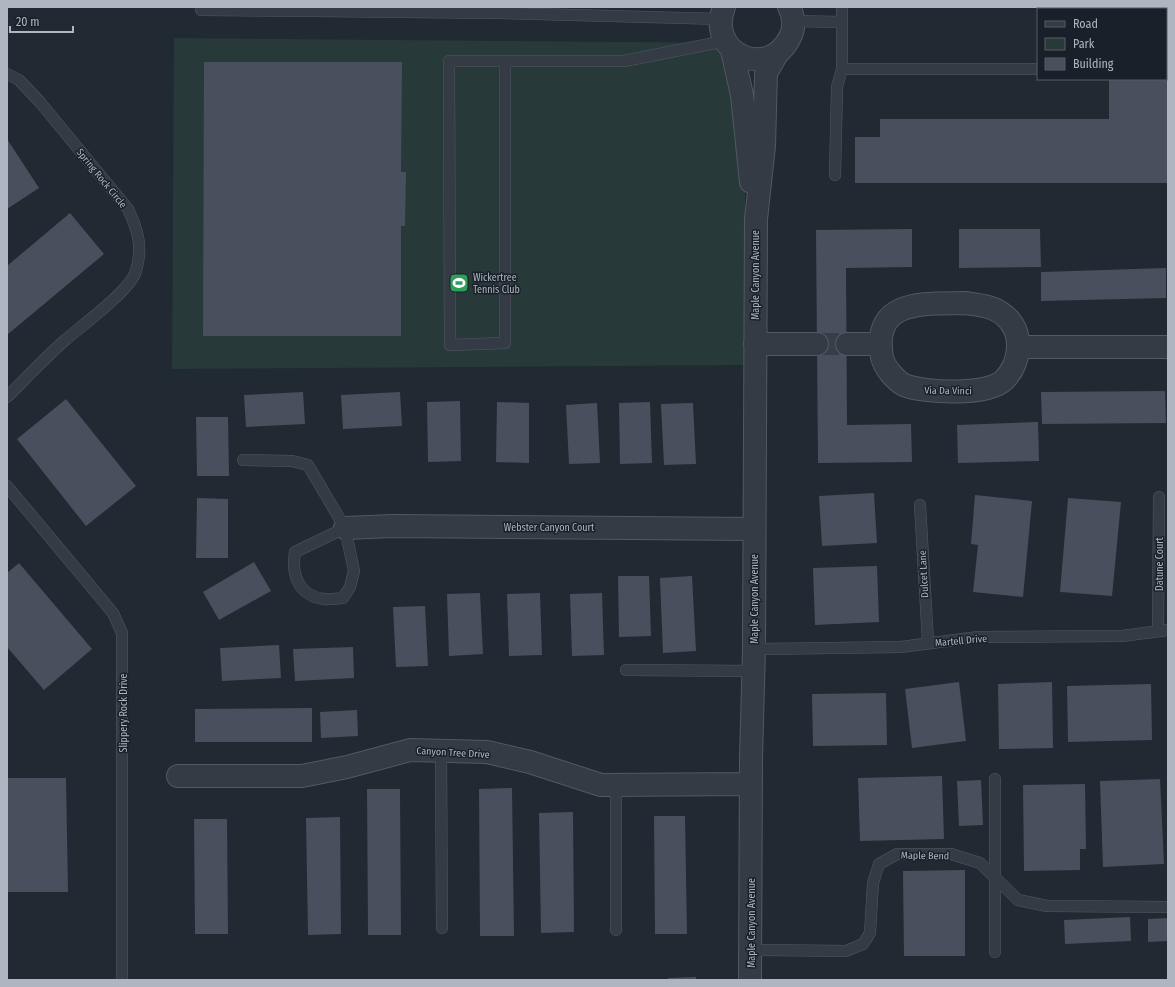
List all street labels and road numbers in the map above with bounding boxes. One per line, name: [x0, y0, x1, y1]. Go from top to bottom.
street label: Spring Rock Circle: [74, 146, 129, 211]
street label: Maple Canyon Avenue: [750, 230, 762, 320]
street label: Via Da Vinci: [924, 385, 972, 397]
street label: Webster Canyon Court: [504, 522, 595, 534]
street label: Datune Court: [1154, 536, 1166, 591]
street label: Dulcet Lane: [917, 550, 931, 598]
street label: Maple Canyon Avenue: [749, 554, 761, 644]
street label: Martell Drive: [934, 633, 988, 649]
street label: Slippery Rock Drive: [118, 673, 130, 753]
street label: Canyon Tree Drive: [416, 745, 490, 761]
street label: Maple Bend: [901, 850, 949, 862]
street label: Maple Canyon Avenue: [746, 878, 758, 968]

